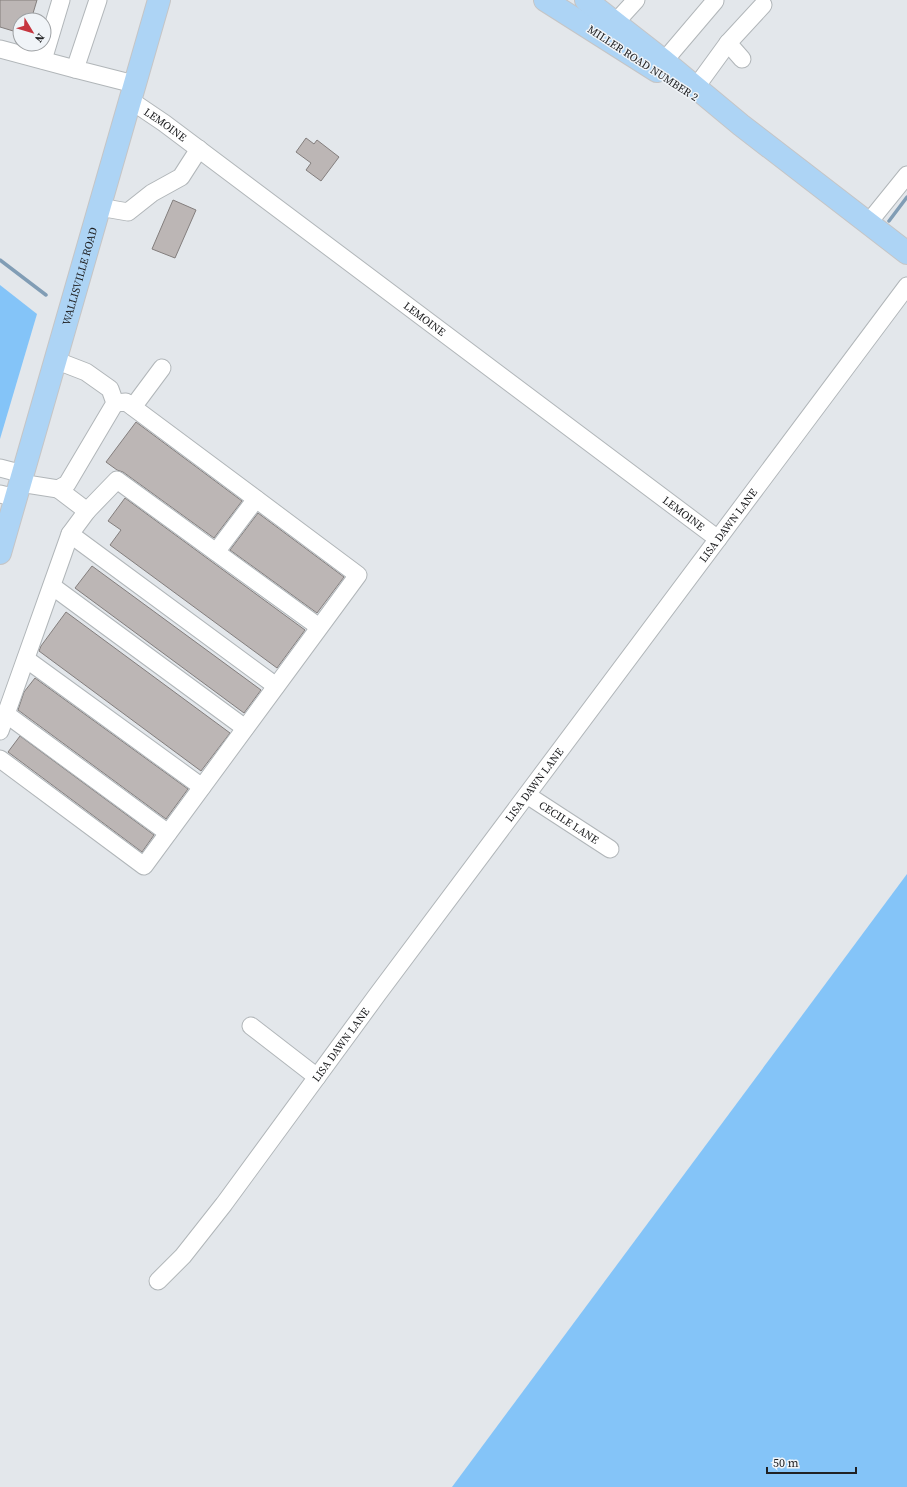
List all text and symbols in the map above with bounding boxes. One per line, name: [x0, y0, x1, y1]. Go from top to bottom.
north arrow: [12, 12, 52, 52]
street label: MILLER ROAD NUMBER 2: [584, 22, 701, 105]
text: N: [31, 30, 48, 46]
street label: LEMOINE: [141, 105, 190, 145]
street label: WALLISVILLE ROAD: [59, 225, 101, 327]
street label: LEMOINE: [400, 298, 449, 340]
street label: LISA DAWN LANE: [696, 485, 761, 566]
street label: LEMOINE: [659, 493, 708, 535]
street label: LISA DAWN LANE: [502, 745, 567, 825]
street label: CECILE LANE: [536, 798, 602, 848]
street label: LISA DAWN LANE: [309, 1004, 373, 1085]
scale bar: [767, 1449, 856, 1475]
text: 50 m: [773, 1455, 799, 1471]

